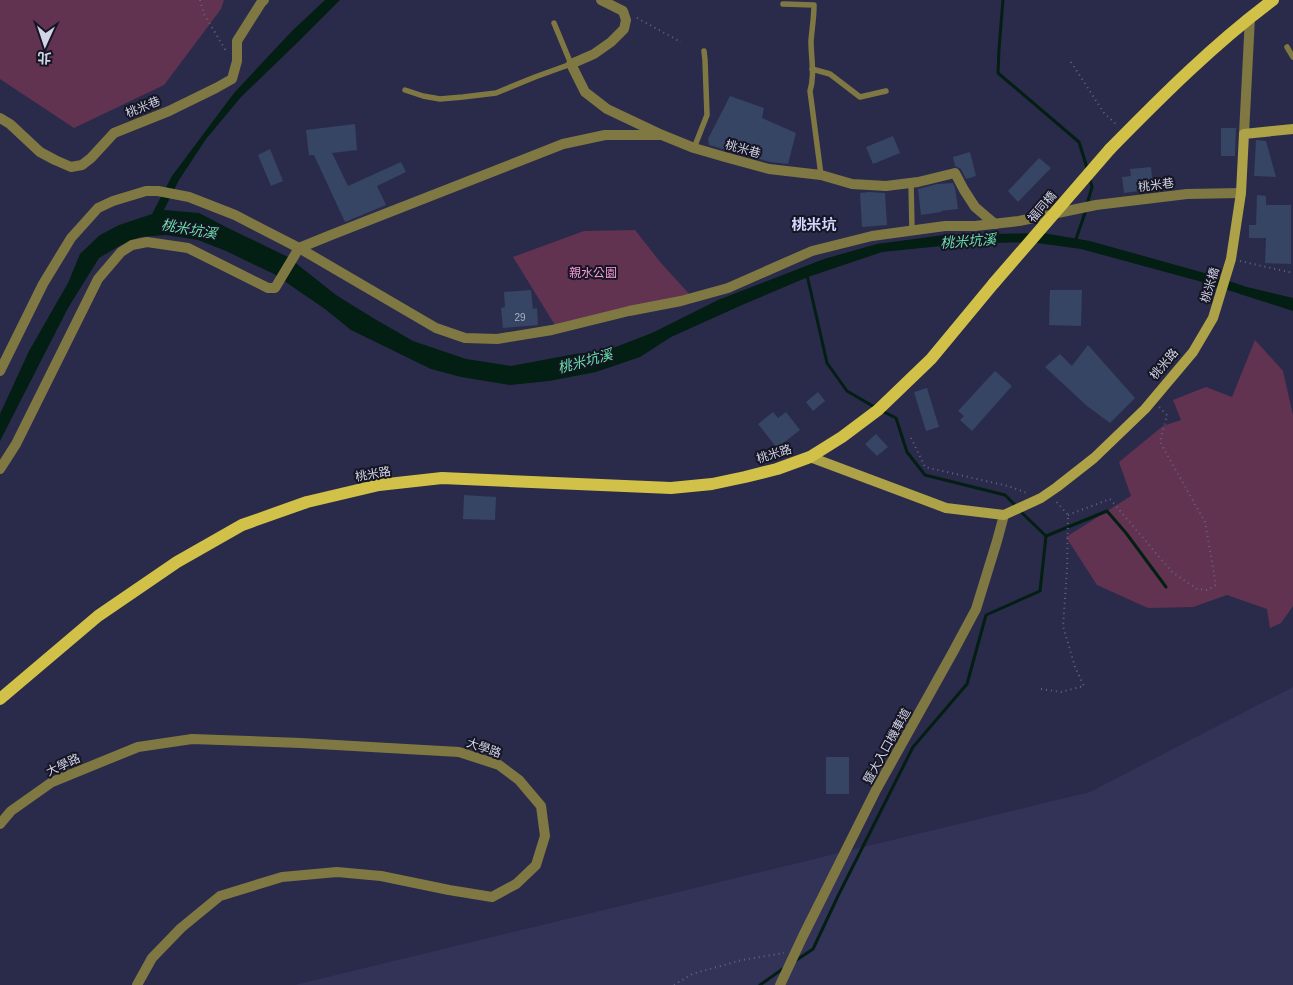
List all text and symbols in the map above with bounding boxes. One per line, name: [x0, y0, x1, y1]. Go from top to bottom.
north arrow: [20, 20, 70, 70]
text: 北: [37, 50, 52, 66]
street label: 桃米巷: [124, 94, 162, 120]
street label: 桃米巷: [724, 137, 762, 161]
street label: 桃米巷: [1137, 176, 1175, 194]
street label: 福同橋: [1025, 189, 1059, 225]
water label: 桃米坑溪: [160, 216, 220, 242]
district label: 桃米坑: [791, 216, 837, 233]
water label: 桃米坑溪: [940, 231, 998, 251]
park label: 親水公園: [569, 266, 617, 280]
street label: 桃米橋: [1198, 266, 1222, 304]
house number: 29: [514, 312, 526, 323]
water label: 桃米坑溪: [556, 346, 616, 376]
street label: 桃米路: [1147, 346, 1181, 382]
street label: 桃米路: [755, 442, 793, 466]
street label: 桃米路: [354, 464, 392, 484]
street label: 暨大入口機車道: [861, 706, 913, 786]
street label: 大學路: [465, 736, 503, 760]
street label: 大學路: [44, 751, 82, 779]

